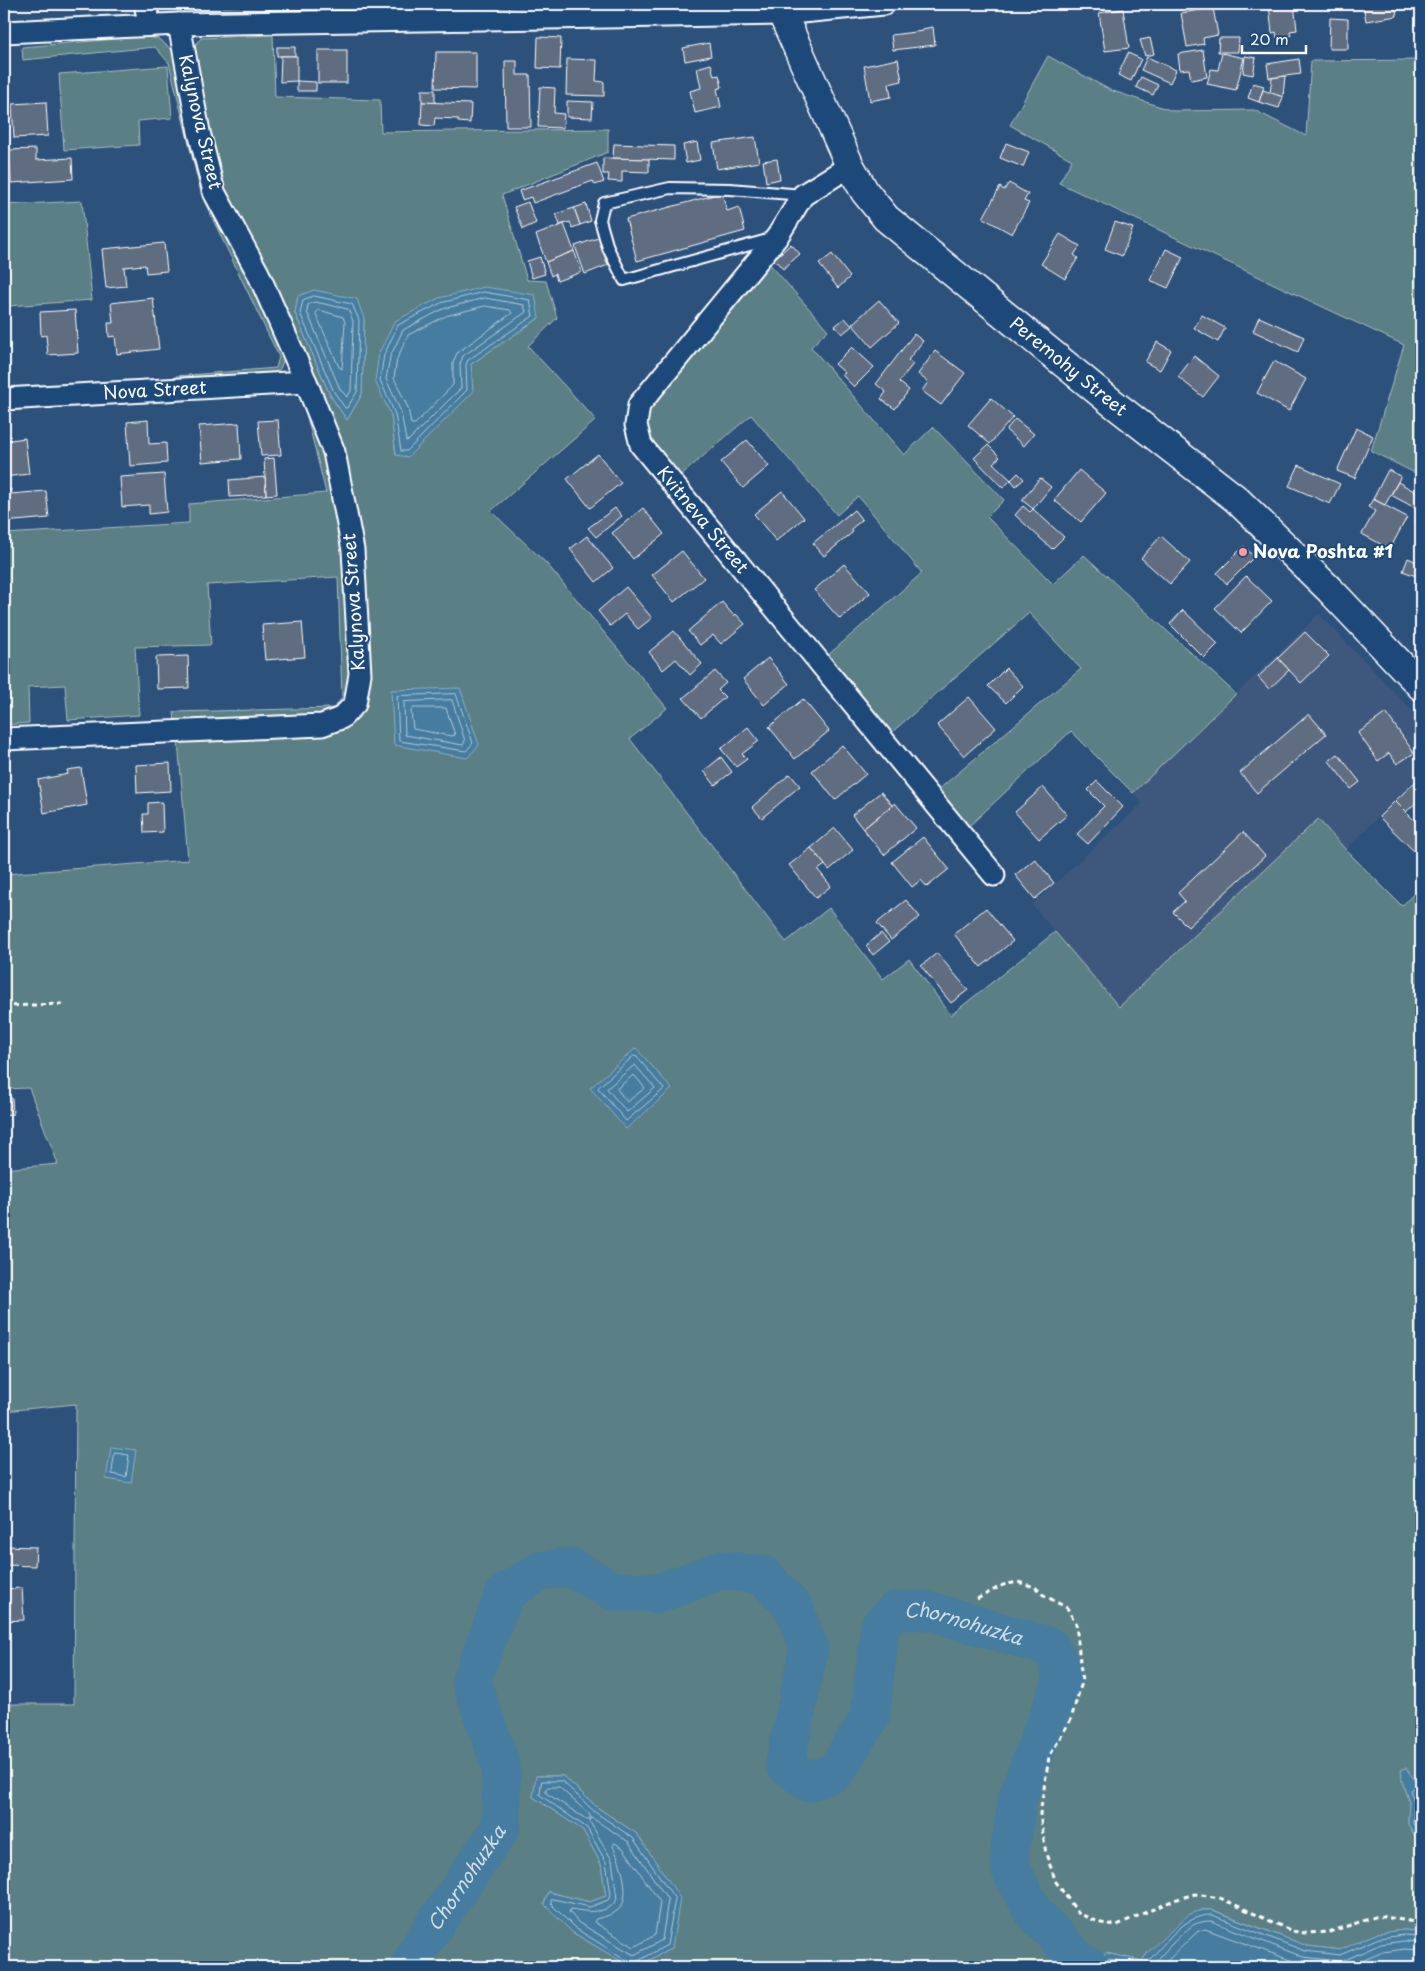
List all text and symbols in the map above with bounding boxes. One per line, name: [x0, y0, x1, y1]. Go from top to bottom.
scale bar: [1242, 22, 1306, 54]
text: 20 m: [1250, 27, 1289, 50]
street label: Kalynova Street: [173, 52, 230, 192]
street label: Peremohy Street: [1004, 309, 1134, 422]
street label: Nova Street: [102, 373, 207, 405]
street label: Kvitneva Street: [651, 459, 756, 579]
street label: Kalynova Street: [334, 533, 371, 672]
place label: Nova Poshta #1: [1253, 537, 1394, 564]
marker: Nova Poshta #1: [1237, 546, 1249, 558]
water label: Chornohuzka: [904, 1595, 1027, 1651]
water label: Chornohuzka: [420, 1818, 512, 1936]

